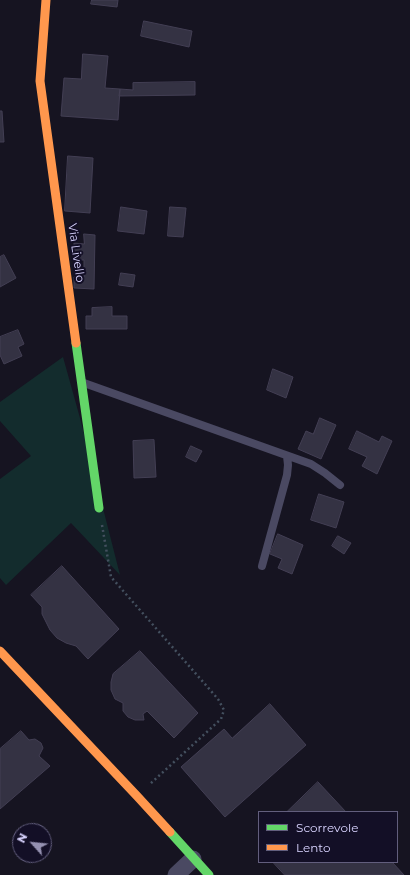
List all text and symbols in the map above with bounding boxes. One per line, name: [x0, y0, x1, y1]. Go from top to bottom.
street label: Via Livello: [65, 223, 87, 283]
legend: [258, 811, 398, 863]
text: Scorrevole: [296, 820, 358, 835]
north arrow: [12, 823, 52, 863]
text: N: [14, 831, 30, 845]
text: Lento: [296, 840, 331, 855]

